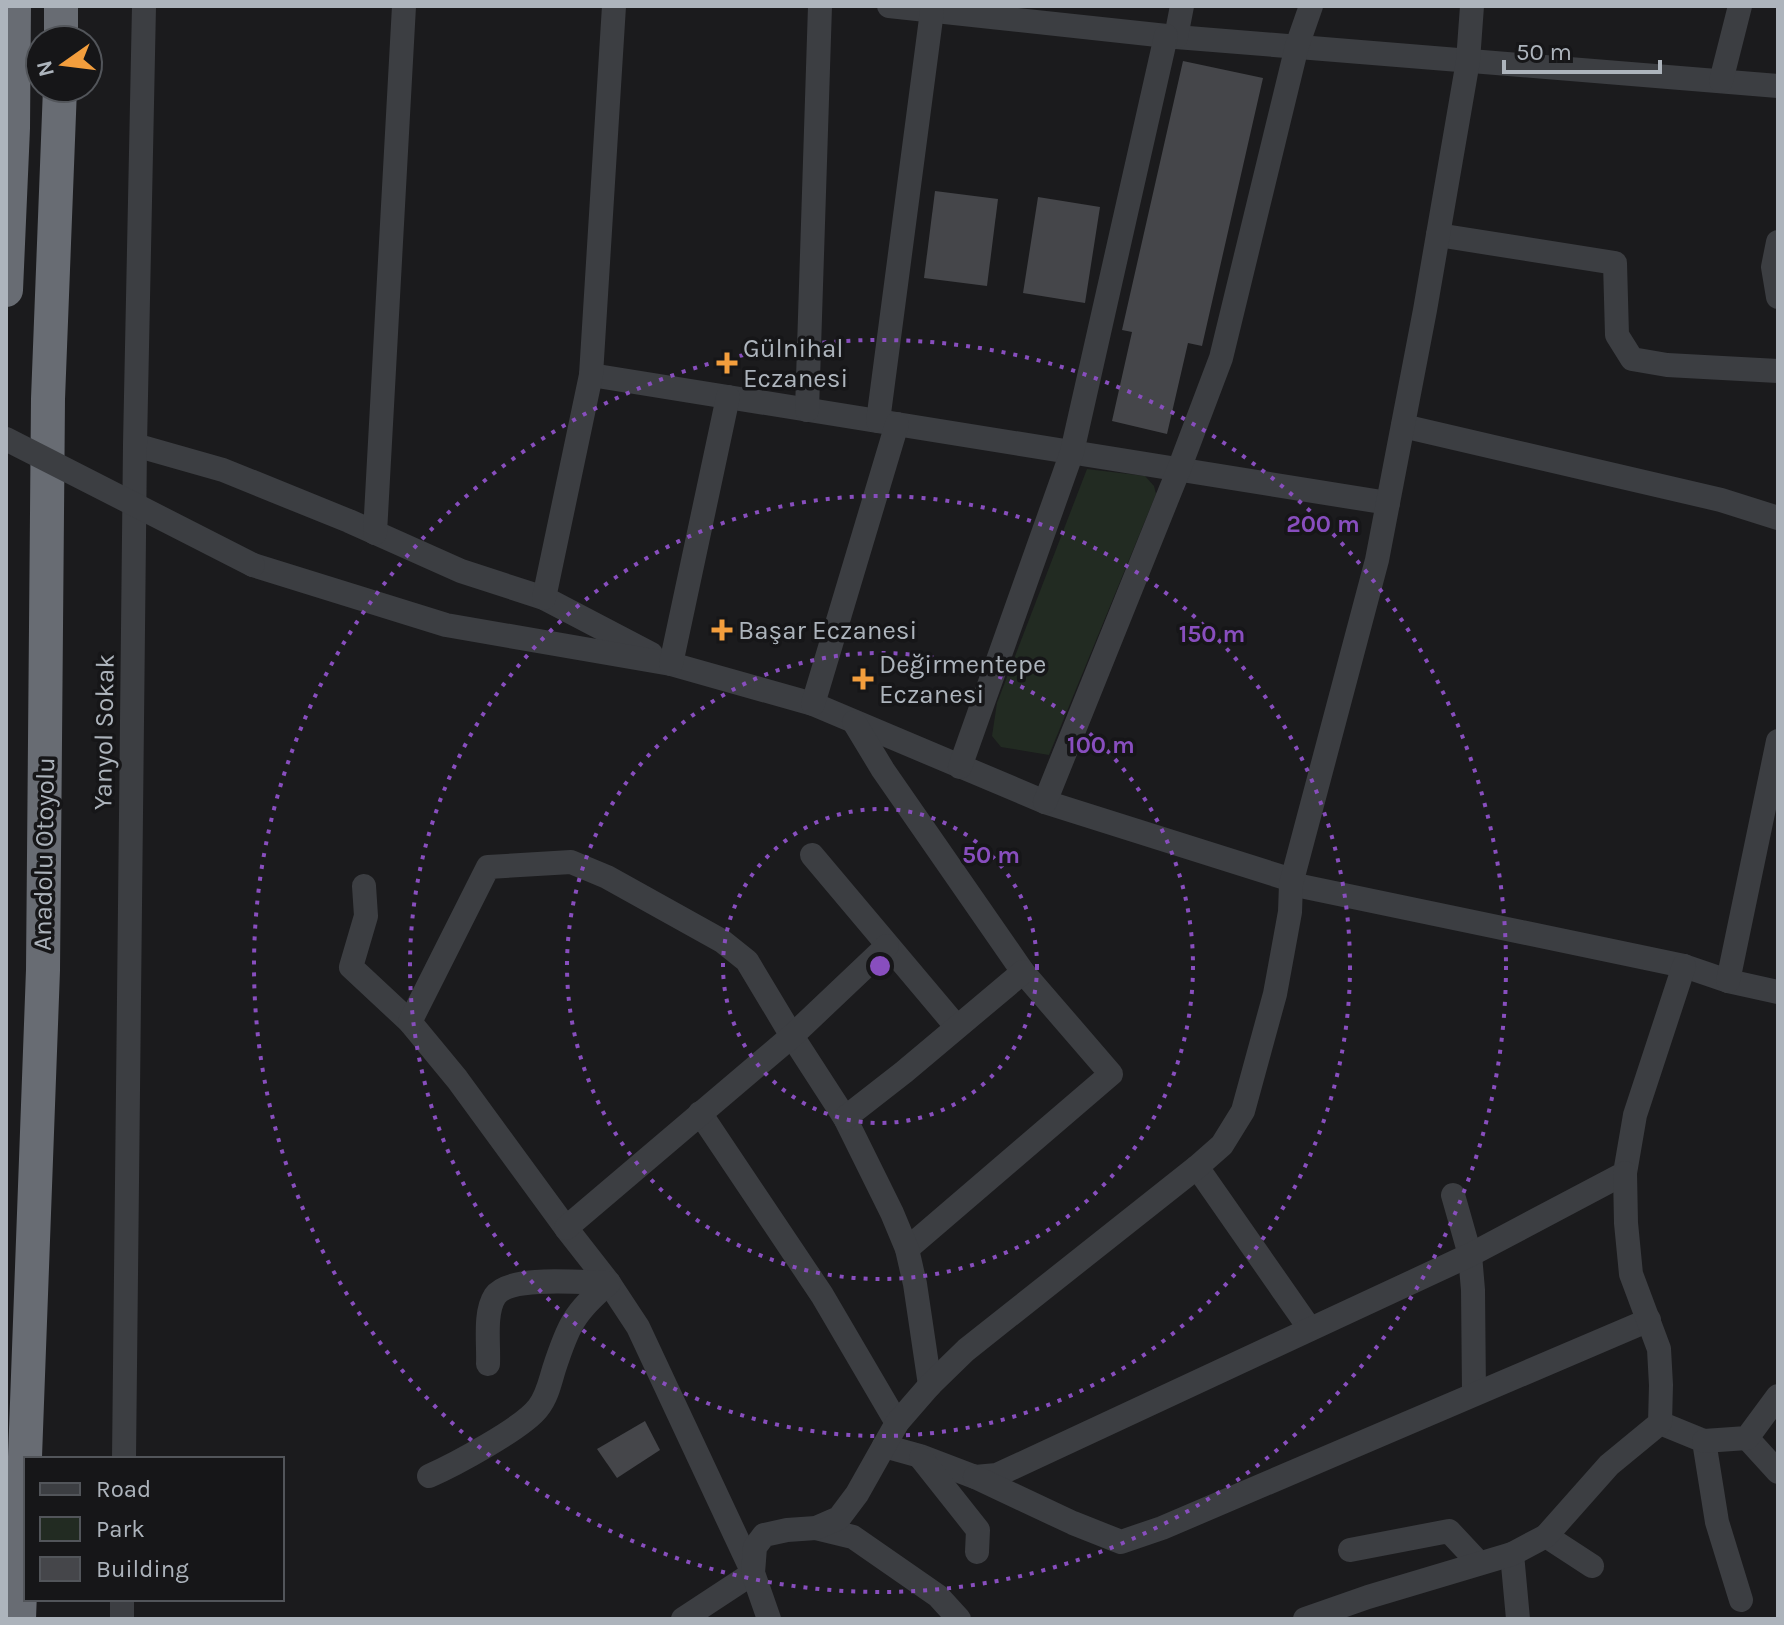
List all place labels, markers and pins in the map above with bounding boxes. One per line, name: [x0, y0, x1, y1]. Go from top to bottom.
place label: Gülnihal Eczanesi: [743, 333, 848, 394]
marker: Gülnihal Eczanesi: [718, 354, 736, 372]
place label: Başar Eczanesi: [738, 615, 917, 646]
marker: Başar Eczanesi: [713, 621, 731, 639]
place label: Değirmentepe Eczanesi: [879, 649, 1046, 710]
marker: Değirmentepe Eczanesi: [854, 670, 872, 688]
centre of rings: [866, 952, 894, 980]

